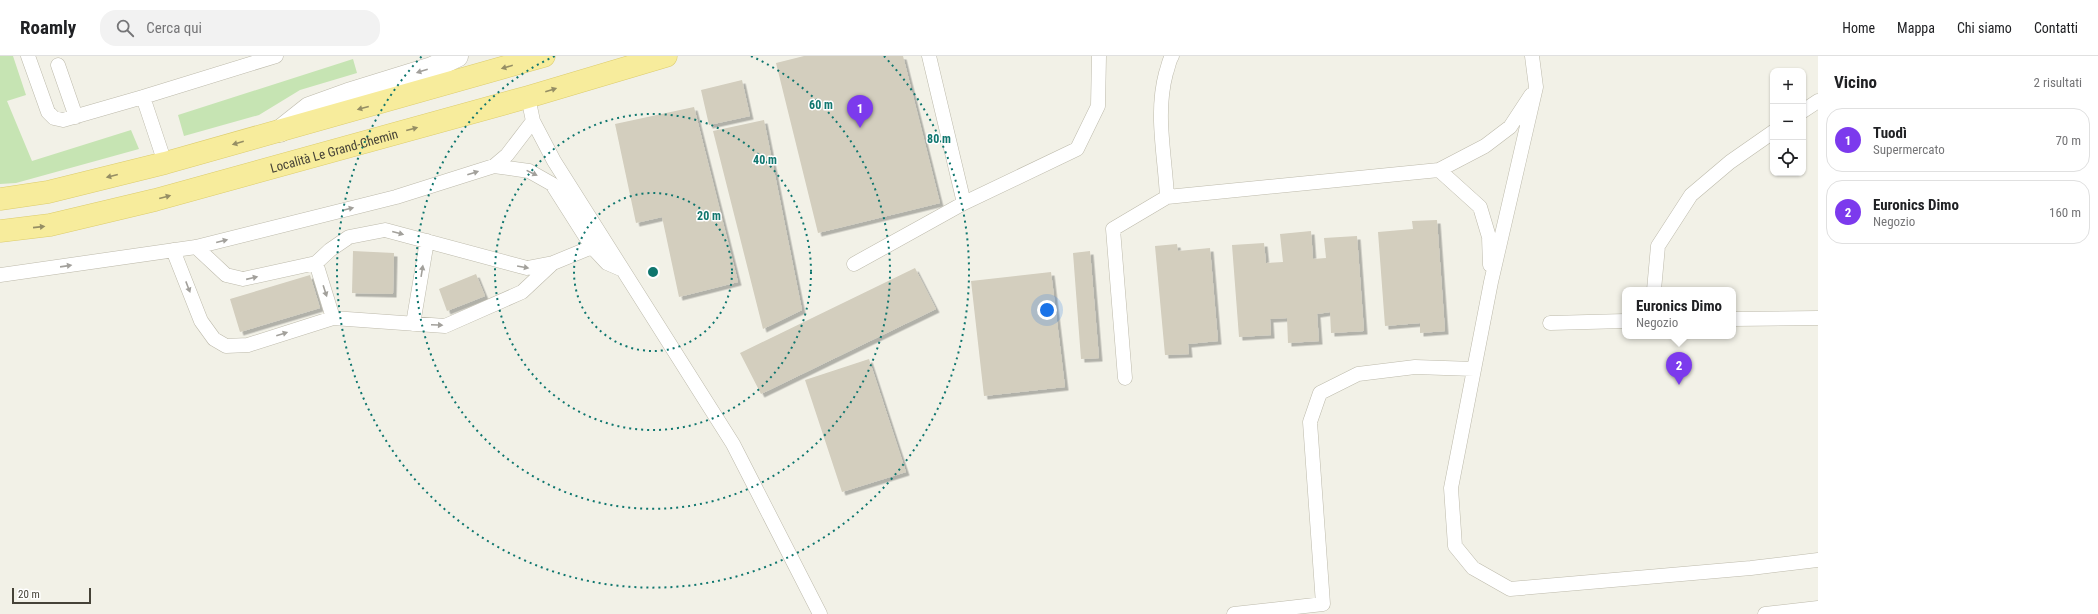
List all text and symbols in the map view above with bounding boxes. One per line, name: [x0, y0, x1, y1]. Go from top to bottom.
search box: [100, 10, 380, 46]
text: Roamly: [20, 16, 76, 39]
icon: search: [114, 17, 136, 39]
text: Cerca qui: [146, 19, 202, 37]
text: Home: [1842, 20, 1875, 36]
text: Mappa: [1897, 20, 1935, 36]
text: Chi siamo: [1957, 20, 2012, 36]
text: Contatti: [2034, 20, 2078, 36]
one-way arrow: [501, 64, 513, 70]
one-way arrow: [415, 68, 427, 74]
map controls: [1770, 68, 1806, 176]
button: +: [1770, 68, 1806, 104]
text: Vicino: [1834, 72, 1877, 92]
text: 2 risultati: [2034, 75, 2082, 90]
one-way arrow: [545, 87, 557, 93]
pin: 1: [847, 95, 873, 128]
text: 60 m: [809, 98, 833, 112]
button: −: [1770, 104, 1806, 140]
one-way arrow: [357, 105, 369, 111]
text: Tuodì: [1873, 124, 1907, 142]
one-way arrow: [406, 125, 418, 131]
street label: Località Le Grand-Chemin: [269, 126, 400, 176]
text: 80 m: [927, 132, 951, 146]
text: 1: [1845, 133, 1851, 148]
text: 70 m: [2055, 133, 2081, 148]
one-way arrow: [231, 140, 244, 146]
button: locate: [1770, 140, 1806, 176]
text: Supermercato: [1873, 142, 1945, 157]
text: 40 m: [753, 153, 777, 167]
one-way arrow: [467, 169, 479, 175]
one-way arrow: [526, 170, 538, 176]
one-way arrow: [106, 173, 118, 179]
one-way arrow: [159, 194, 171, 200]
text: Euronics Dimo: [1873, 196, 1959, 214]
text: 2: [1845, 205, 1851, 220]
text: 160 m: [2049, 205, 2081, 220]
one-way arrow: [342, 206, 354, 212]
text: 20 m: [697, 209, 721, 223]
text: Negozio: [1873, 214, 1915, 229]
one-way arrow: [33, 223, 45, 230]
one-way arrow: [392, 230, 404, 236]
one-way arrow: [216, 238, 228, 244]
one-way arrow: [60, 263, 72, 269]
one-way arrow: [517, 264, 529, 270]
one-way arrow: [419, 265, 425, 278]
centre of rings: [646, 265, 660, 279]
one-way arrow: [245, 274, 258, 280]
one-way arrow: [185, 281, 191, 293]
one-way arrow: [322, 285, 328, 297]
popup: [1622, 287, 1736, 339]
text: Euronics Dimo: [1636, 297, 1722, 315]
your location: [1037, 300, 1057, 320]
text: Negozio: [1636, 315, 1678, 330]
one-way arrow: [431, 322, 444, 328]
one-way arrow: [276, 331, 288, 337]
pin: 2: [1666, 352, 1692, 385]
scale bar: [12, 586, 91, 605]
text: 20 m: [18, 588, 40, 601]

